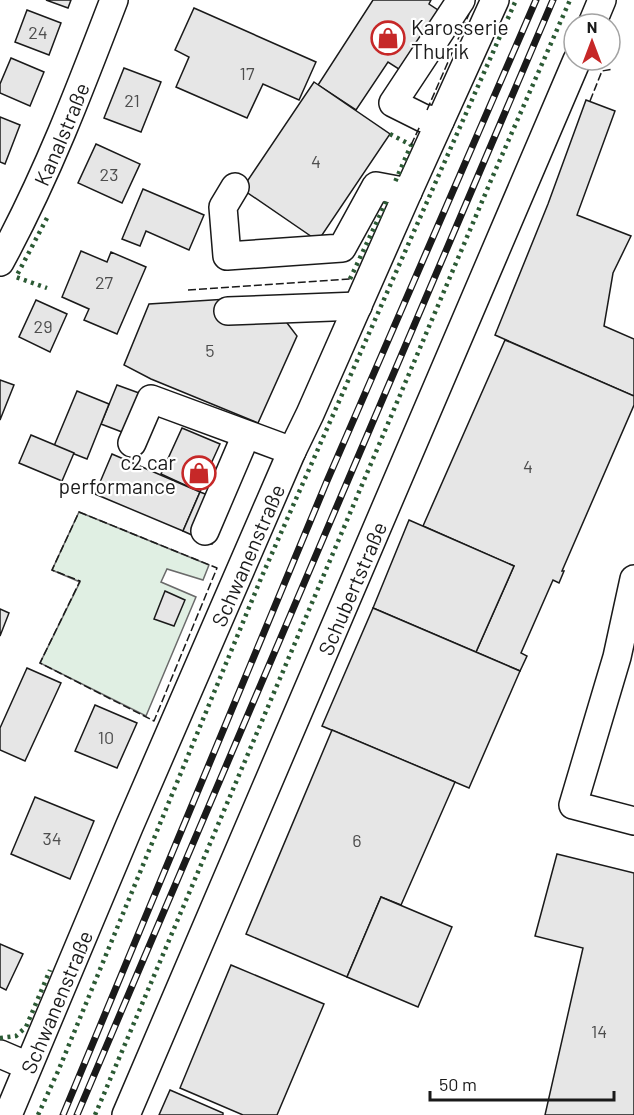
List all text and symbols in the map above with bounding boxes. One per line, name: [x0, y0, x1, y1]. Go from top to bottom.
north arrow: [562, 12, 622, 72]
place label: Karosserie Thurik: [411, 14, 509, 63]
text: N: [587, 17, 597, 36]
shop icon: Karosserie Thurik: [370, 20, 406, 56]
house number: 24: [28, 21, 48, 43]
house number: 17: [240, 62, 255, 84]
street label: Kanalstraße: [28, 79, 93, 189]
house number: 21: [124, 89, 140, 111]
house number: 4: [311, 150, 321, 172]
house number: 23: [100, 163, 118, 185]
house number: 27: [95, 271, 114, 293]
house number: 29: [33, 315, 53, 337]
house number: 5: [205, 339, 215, 361]
place label: c2 car performance: [59, 449, 176, 498]
shop icon: c2 car performance: [181, 455, 217, 491]
house number: 4: [523, 455, 533, 477]
street label: Schwanenstraße: [205, 480, 289, 630]
street label: Schubertstraße: [312, 518, 391, 659]
house number: 10: [98, 726, 114, 748]
house number: 34: [42, 827, 62, 849]
house number: 6: [352, 829, 362, 851]
street label: Schwanenstraße: [15, 926, 97, 1077]
house number: 14: [591, 1020, 607, 1042]
scale bar: [430, 1064, 614, 1102]
text: 50 m: [439, 1073, 477, 1095]

